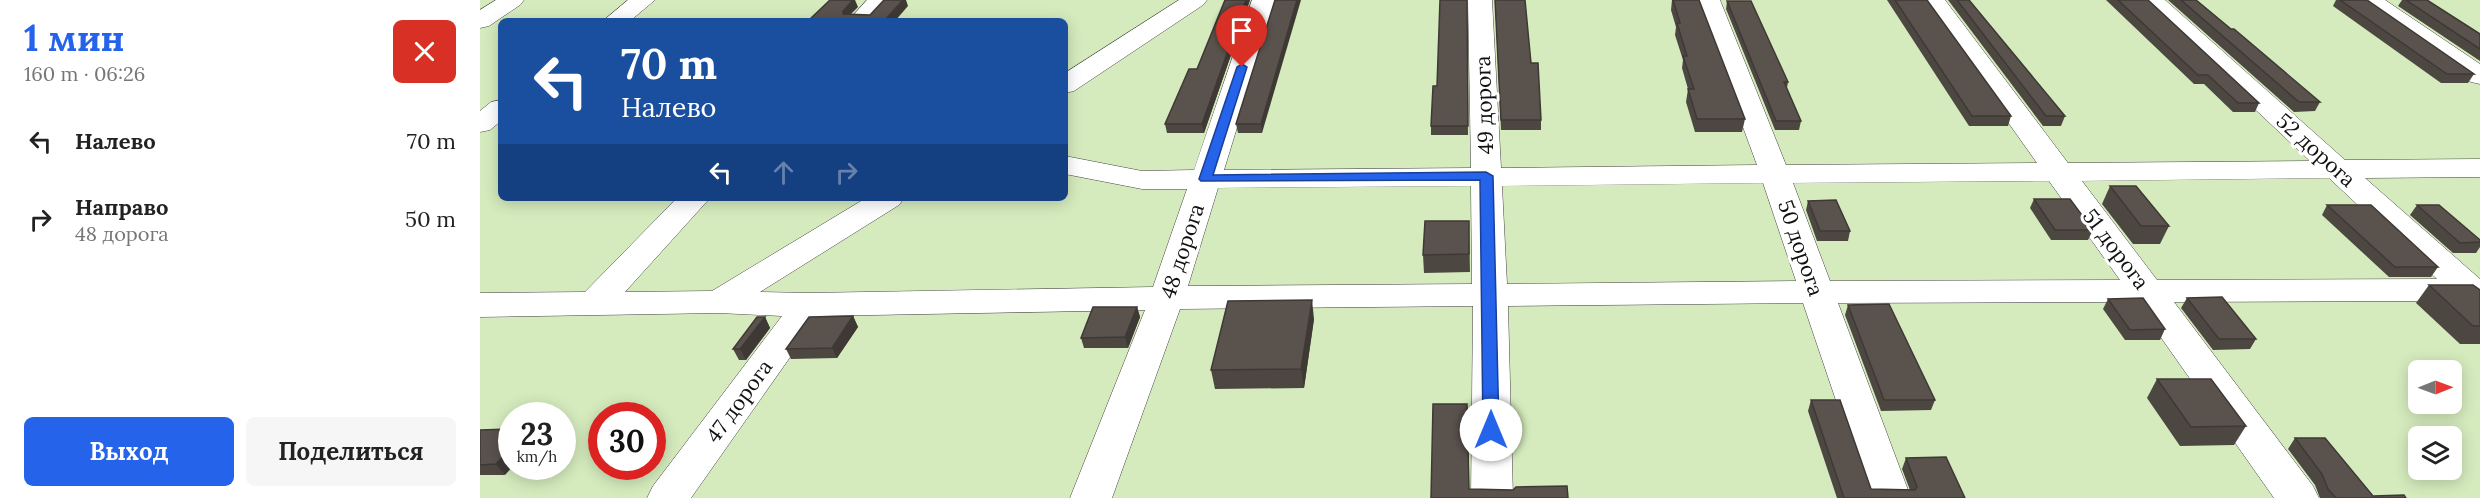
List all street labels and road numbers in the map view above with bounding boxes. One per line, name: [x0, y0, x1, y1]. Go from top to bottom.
street label: 49 дорога: [1469, 55, 1499, 155]
street label: 52 дорога: [2271, 107, 2361, 193]
street label: 50 дорога: [1772, 197, 1830, 300]
street label: 48 дорога: [1154, 200, 1210, 302]
street label: 51 дорога: [2077, 203, 2155, 295]
street label: 47 дорога: [700, 354, 778, 448]

